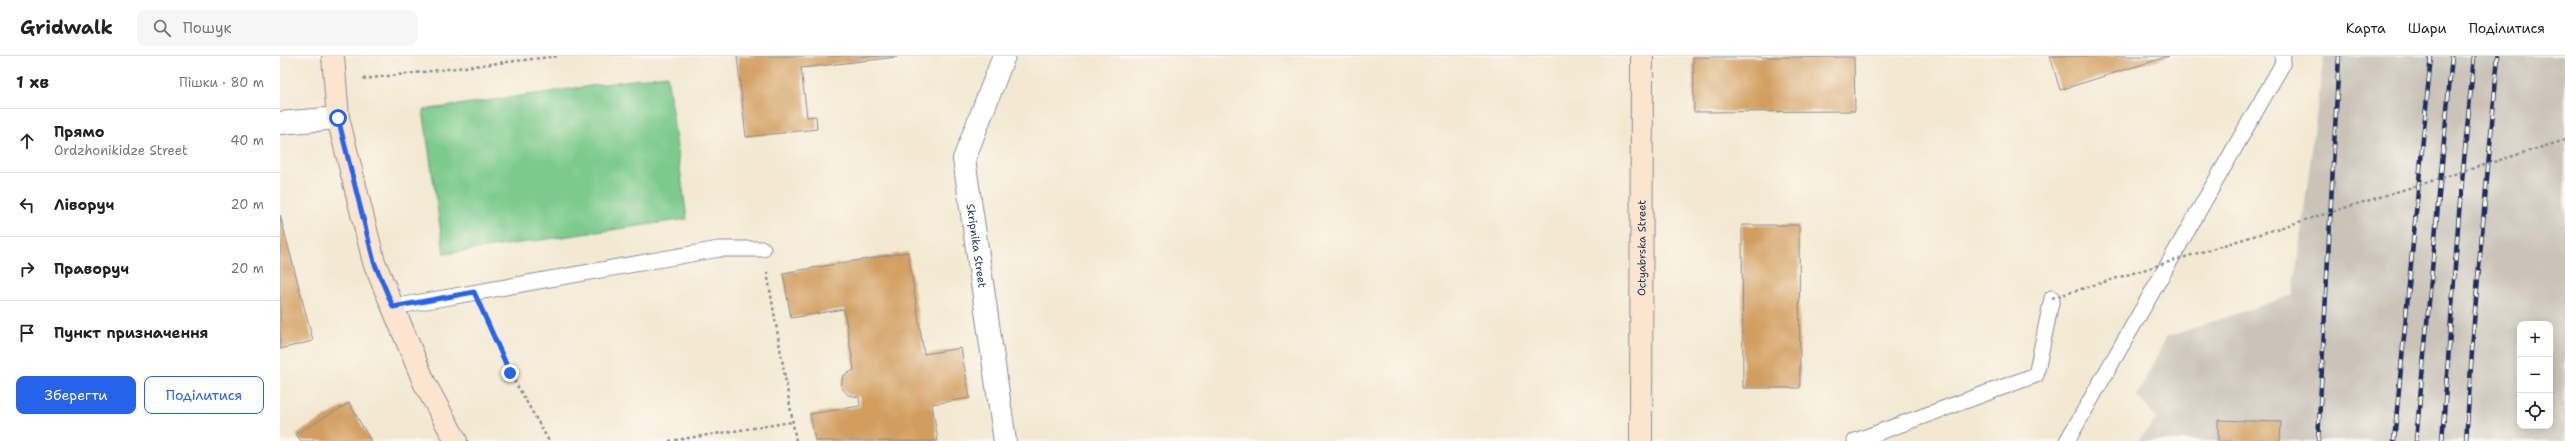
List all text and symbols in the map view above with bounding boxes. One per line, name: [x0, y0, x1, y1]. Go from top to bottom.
search box: [137, 10, 417, 46]
text: Gridwalk: [20, 15, 113, 40]
icon: search: [151, 17, 173, 39]
text: Пошук: [183, 18, 232, 38]
text: Карта: [2346, 19, 2386, 37]
text: Шари: [2408, 19, 2447, 37]
text: Поділитися: [2469, 19, 2545, 37]
text: 1 хв: [16, 71, 49, 93]
text: Пішки · 80 m: [179, 74, 264, 91]
route start: [329, 109, 347, 127]
text: Прямо: [54, 122, 104, 142]
icon: ahead: [16, 130, 38, 152]
text: 40 m: [230, 132, 264, 149]
text: Ordzhonikidze Street: [54, 142, 188, 159]
icon: left: [16, 194, 38, 216]
text: Ліворуч: [54, 195, 114, 215]
text: 20 m: [231, 196, 264, 213]
street label: Octyabrska Street: [1634, 200, 1649, 296]
street label: Skripnika Street: [963, 203, 990, 289]
icon: right: [16, 258, 38, 280]
text: Праворуч: [54, 259, 129, 279]
text: 20 m: [231, 260, 264, 277]
map controls: [2517, 321, 2553, 429]
button: +: [2517, 321, 2553, 357]
icon: arrive: [16, 322, 38, 344]
text: Пункт призначення: [54, 323, 209, 343]
button: −: [2517, 357, 2553, 393]
route end: [501, 364, 519, 382]
button: Зберегти: [16, 376, 136, 414]
button: Поділитися: [144, 376, 264, 414]
button: locate: [2517, 393, 2553, 429]

